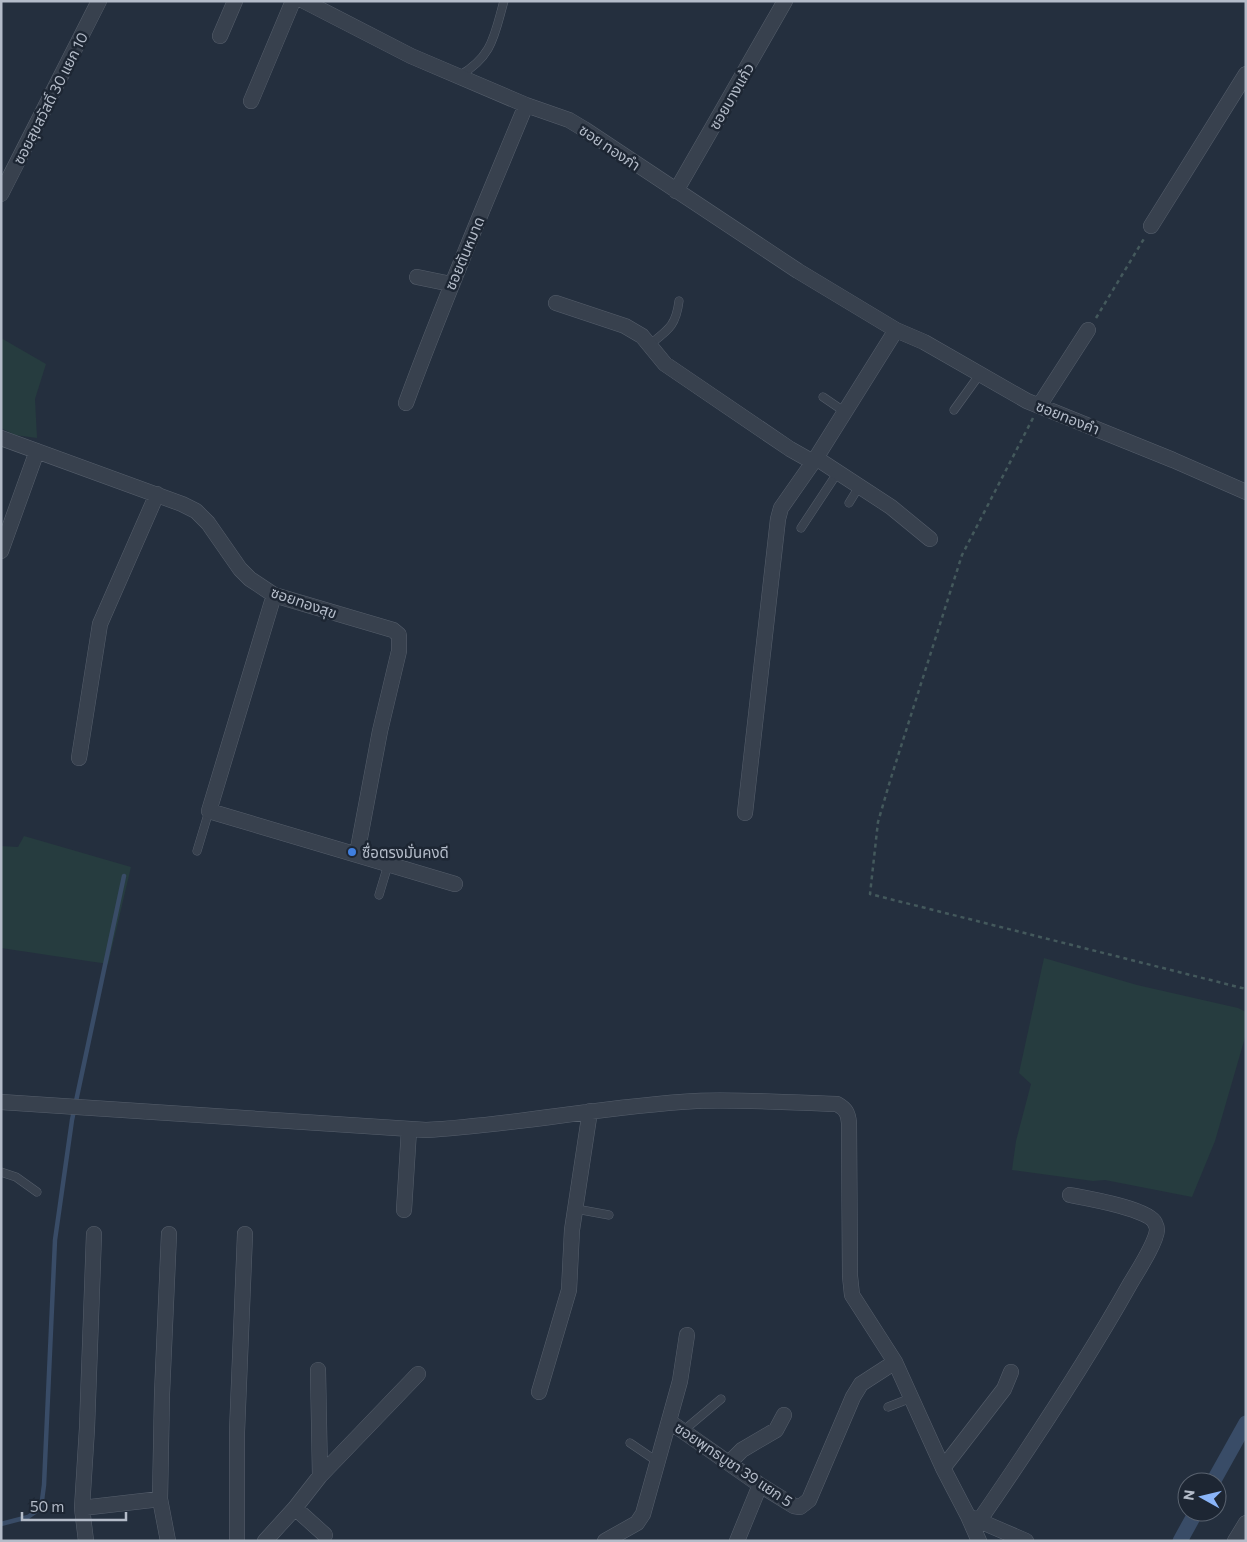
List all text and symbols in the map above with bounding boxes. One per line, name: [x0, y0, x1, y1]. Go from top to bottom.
street label: ซอยสุขสวัสดิ์ 30 แยก 10: [9, 29, 92, 167]
street label: ซอยบางแก้ว: [705, 59, 757, 133]
street label: ซอย ทองภํา: [576, 120, 644, 174]
street label: ซอยตันหมาด: [440, 214, 488, 292]
street label: ซอยทองคำ: [1034, 396, 1102, 438]
street label: ซอยทองสุข: [268, 582, 339, 623]
place label: ซื่อตรงมั่นคงดี: [362, 842, 449, 861]
marker: ซื่อตรงมั่นคงดี: [346, 846, 358, 858]
street label: ซอยพุทธบูชา 39 แยก 5: [671, 1418, 796, 1511]
north arrow: [1177, 1472, 1227, 1522]
text: N: [1179, 1489, 1198, 1502]
scale bar: [22, 1490, 126, 1522]
text: 50 m: [30, 1497, 64, 1515]

